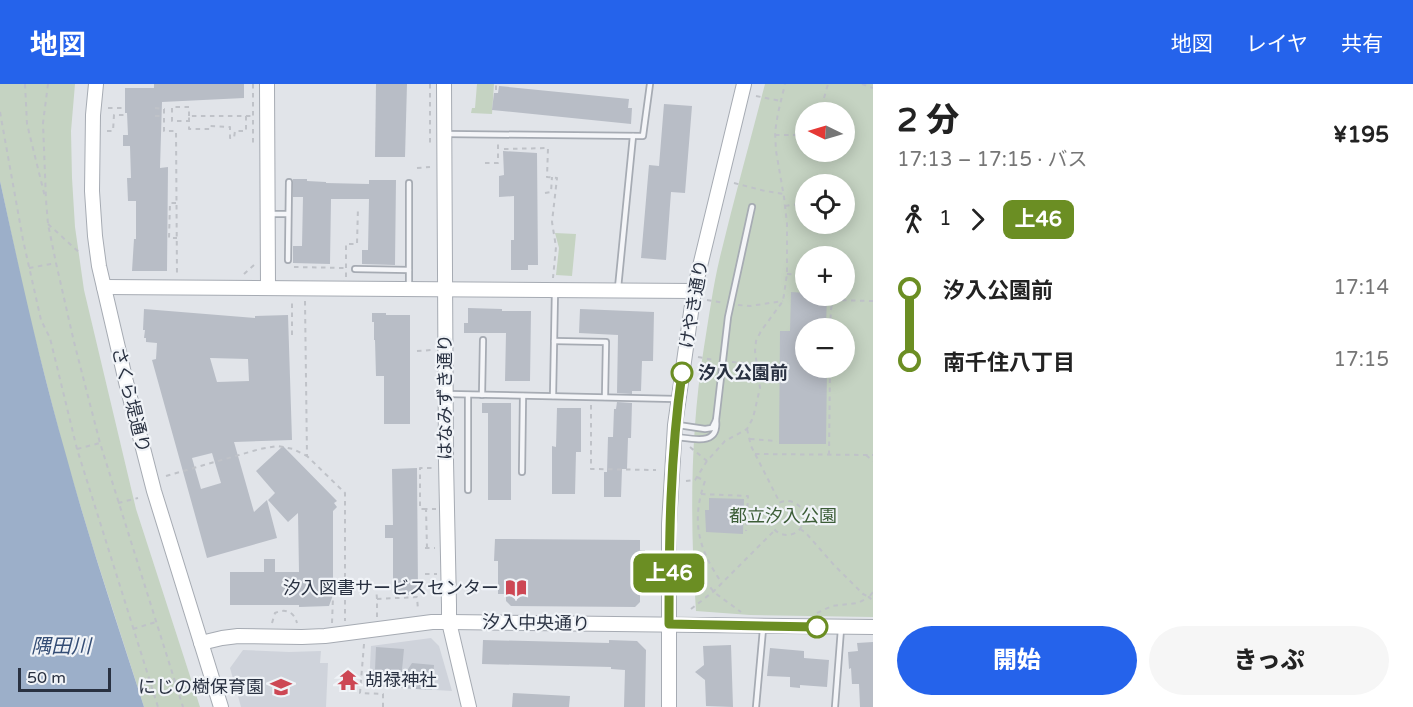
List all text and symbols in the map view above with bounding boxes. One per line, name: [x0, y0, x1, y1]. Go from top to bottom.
text: 地図: [30, 28, 86, 62]
text: 地図: [1171, 32, 1213, 57]
text: レイヤ: [1246, 32, 1308, 57]
text: 共有: [1341, 32, 1383, 57]
text: 2 分: [897, 101, 959, 140]
north arrow: [795, 102, 855, 162]
map controls: [795, 102, 855, 378]
text: ¥195: [1333, 122, 1389, 148]
text: 17:13 – 17:15 · バス: [897, 148, 1088, 172]
button: locate: [795, 174, 855, 234]
icon: walk: [897, 203, 930, 236]
icon: forward: [961, 203, 994, 236]
text: 1: [939, 207, 952, 231]
text: 上46: [1015, 207, 1062, 232]
button: +: [795, 246, 855, 306]
street label: けやき通り: [675, 258, 713, 350]
text: 17:14: [1334, 276, 1389, 300]
text: 汐入公園前: [943, 278, 1053, 304]
button: −: [795, 318, 855, 378]
street label: はなみずき通り: [434, 334, 456, 460]
street label: さくら堤通り: [107, 345, 155, 455]
text: 17:15: [1334, 348, 1389, 372]
text: 南千住八丁目: [943, 350, 1075, 376]
marker: 汐入公園前: [671, 362, 693, 384]
place label: 汐入公園前: [698, 362, 788, 384]
park label: 都立汐入公園: [729, 505, 837, 527]
line badge: 上46: [634, 554, 704, 592]
text: 上46: [645, 561, 693, 586]
library icon: 汐入図書サービスセンター: [504, 576, 528, 600]
place label: 汐入図書サービスセンター: [283, 577, 499, 599]
street label: 汐入中央通り: [482, 611, 590, 635]
unlabelled marker: [806, 616, 828, 638]
button: 開始: [897, 626, 1137, 695]
button: きっぷ: [1149, 626, 1389, 695]
water label: 隅田川: [31, 635, 93, 659]
scale bar: [18, 665, 111, 692]
text: 50 m: [27, 668, 66, 688]
temple icon: 胡禄神社: [336, 668, 360, 692]
place label: 胡禄神社: [365, 669, 437, 691]
school or university icon: にじの樹保育園: [269, 675, 293, 699]
place label: にじの樹保育園: [138, 676, 264, 698]

